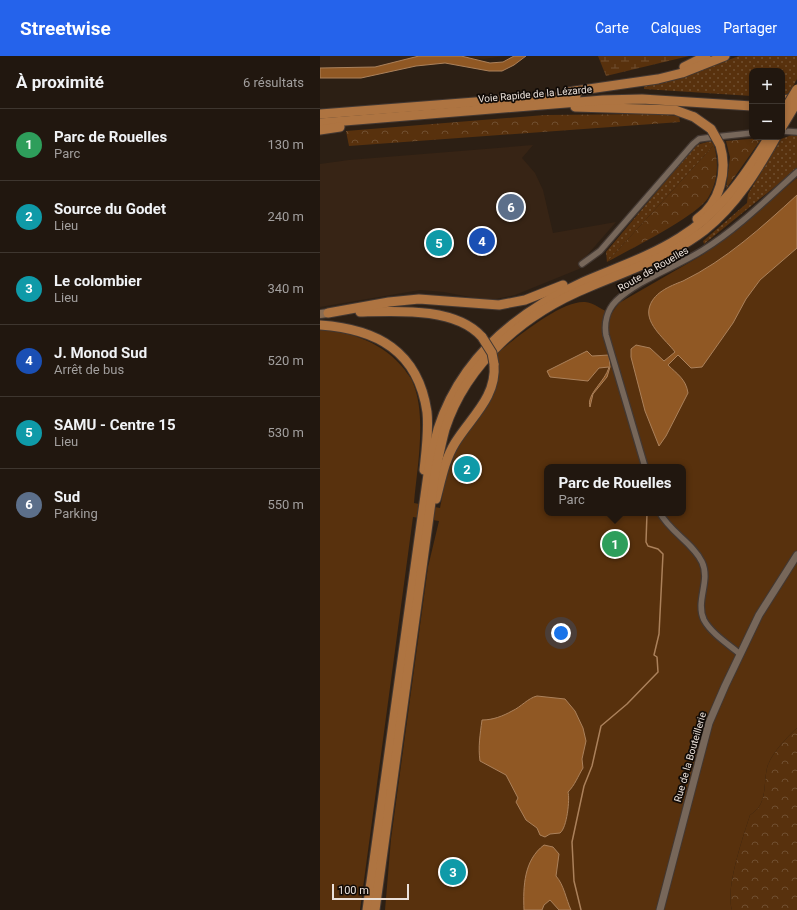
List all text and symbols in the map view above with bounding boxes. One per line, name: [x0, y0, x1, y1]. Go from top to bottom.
text: Streetwise: [20, 17, 111, 40]
text: Carte: [595, 20, 629, 36]
text: Calques: [651, 20, 701, 36]
text: Partager: [723, 20, 777, 36]
map controls: [749, 68, 785, 140]
button: +: [749, 68, 785, 104]
text: À proximité: [16, 72, 104, 92]
text: 6 résultats: [243, 75, 304, 90]
street label: Voie Rapide de la Lézarde: [478, 84, 592, 104]
button: −: [749, 104, 785, 140]
text: Parc de Rouelles: [54, 128, 167, 146]
text: 1: [25, 137, 33, 152]
text: 130 m: [267, 137, 304, 152]
text: Parc: [54, 146, 80, 161]
pin: 6: [498, 192, 524, 222]
text: Source du Godet: [54, 200, 166, 218]
text: 2: [25, 209, 33, 224]
text: 240 m: [267, 209, 304, 224]
text: Lieu: [54, 218, 78, 233]
pin: 4: [469, 226, 495, 256]
pin: 5: [426, 228, 452, 258]
street label: Route de Rouelles: [616, 244, 690, 294]
text: Le colombier: [54, 272, 142, 290]
text: 3: [25, 281, 33, 296]
text: 340 m: [267, 281, 304, 296]
text: Lieu: [54, 290, 78, 305]
text: J. Monod Sud: [54, 344, 147, 362]
text: 4: [25, 353, 33, 368]
text: 520 m: [267, 353, 304, 368]
text: Arrêt de bus: [54, 362, 124, 377]
text: SAMU - Centre 15: [54, 416, 176, 434]
text: 5: [25, 425, 33, 440]
text: 530 m: [267, 425, 304, 440]
text: Lieu: [54, 434, 78, 449]
pin: 2: [454, 454, 480, 484]
popup: [544, 464, 686, 516]
text: Parc de Rouelles: [558, 474, 672, 492]
text: Sud: [54, 488, 80, 506]
text: Parc: [558, 492, 585, 507]
text: 6: [25, 497, 33, 512]
text: 550 m: [267, 497, 304, 512]
text: Parking: [54, 506, 98, 521]
pin: 1: [602, 529, 628, 559]
your location: [551, 623, 571, 643]
street label: Rue de la Bouteillerie: [672, 711, 708, 803]
pin: 3: [440, 857, 466, 887]
scale bar: [332, 882, 409, 901]
text: 100 m: [338, 884, 369, 897]

